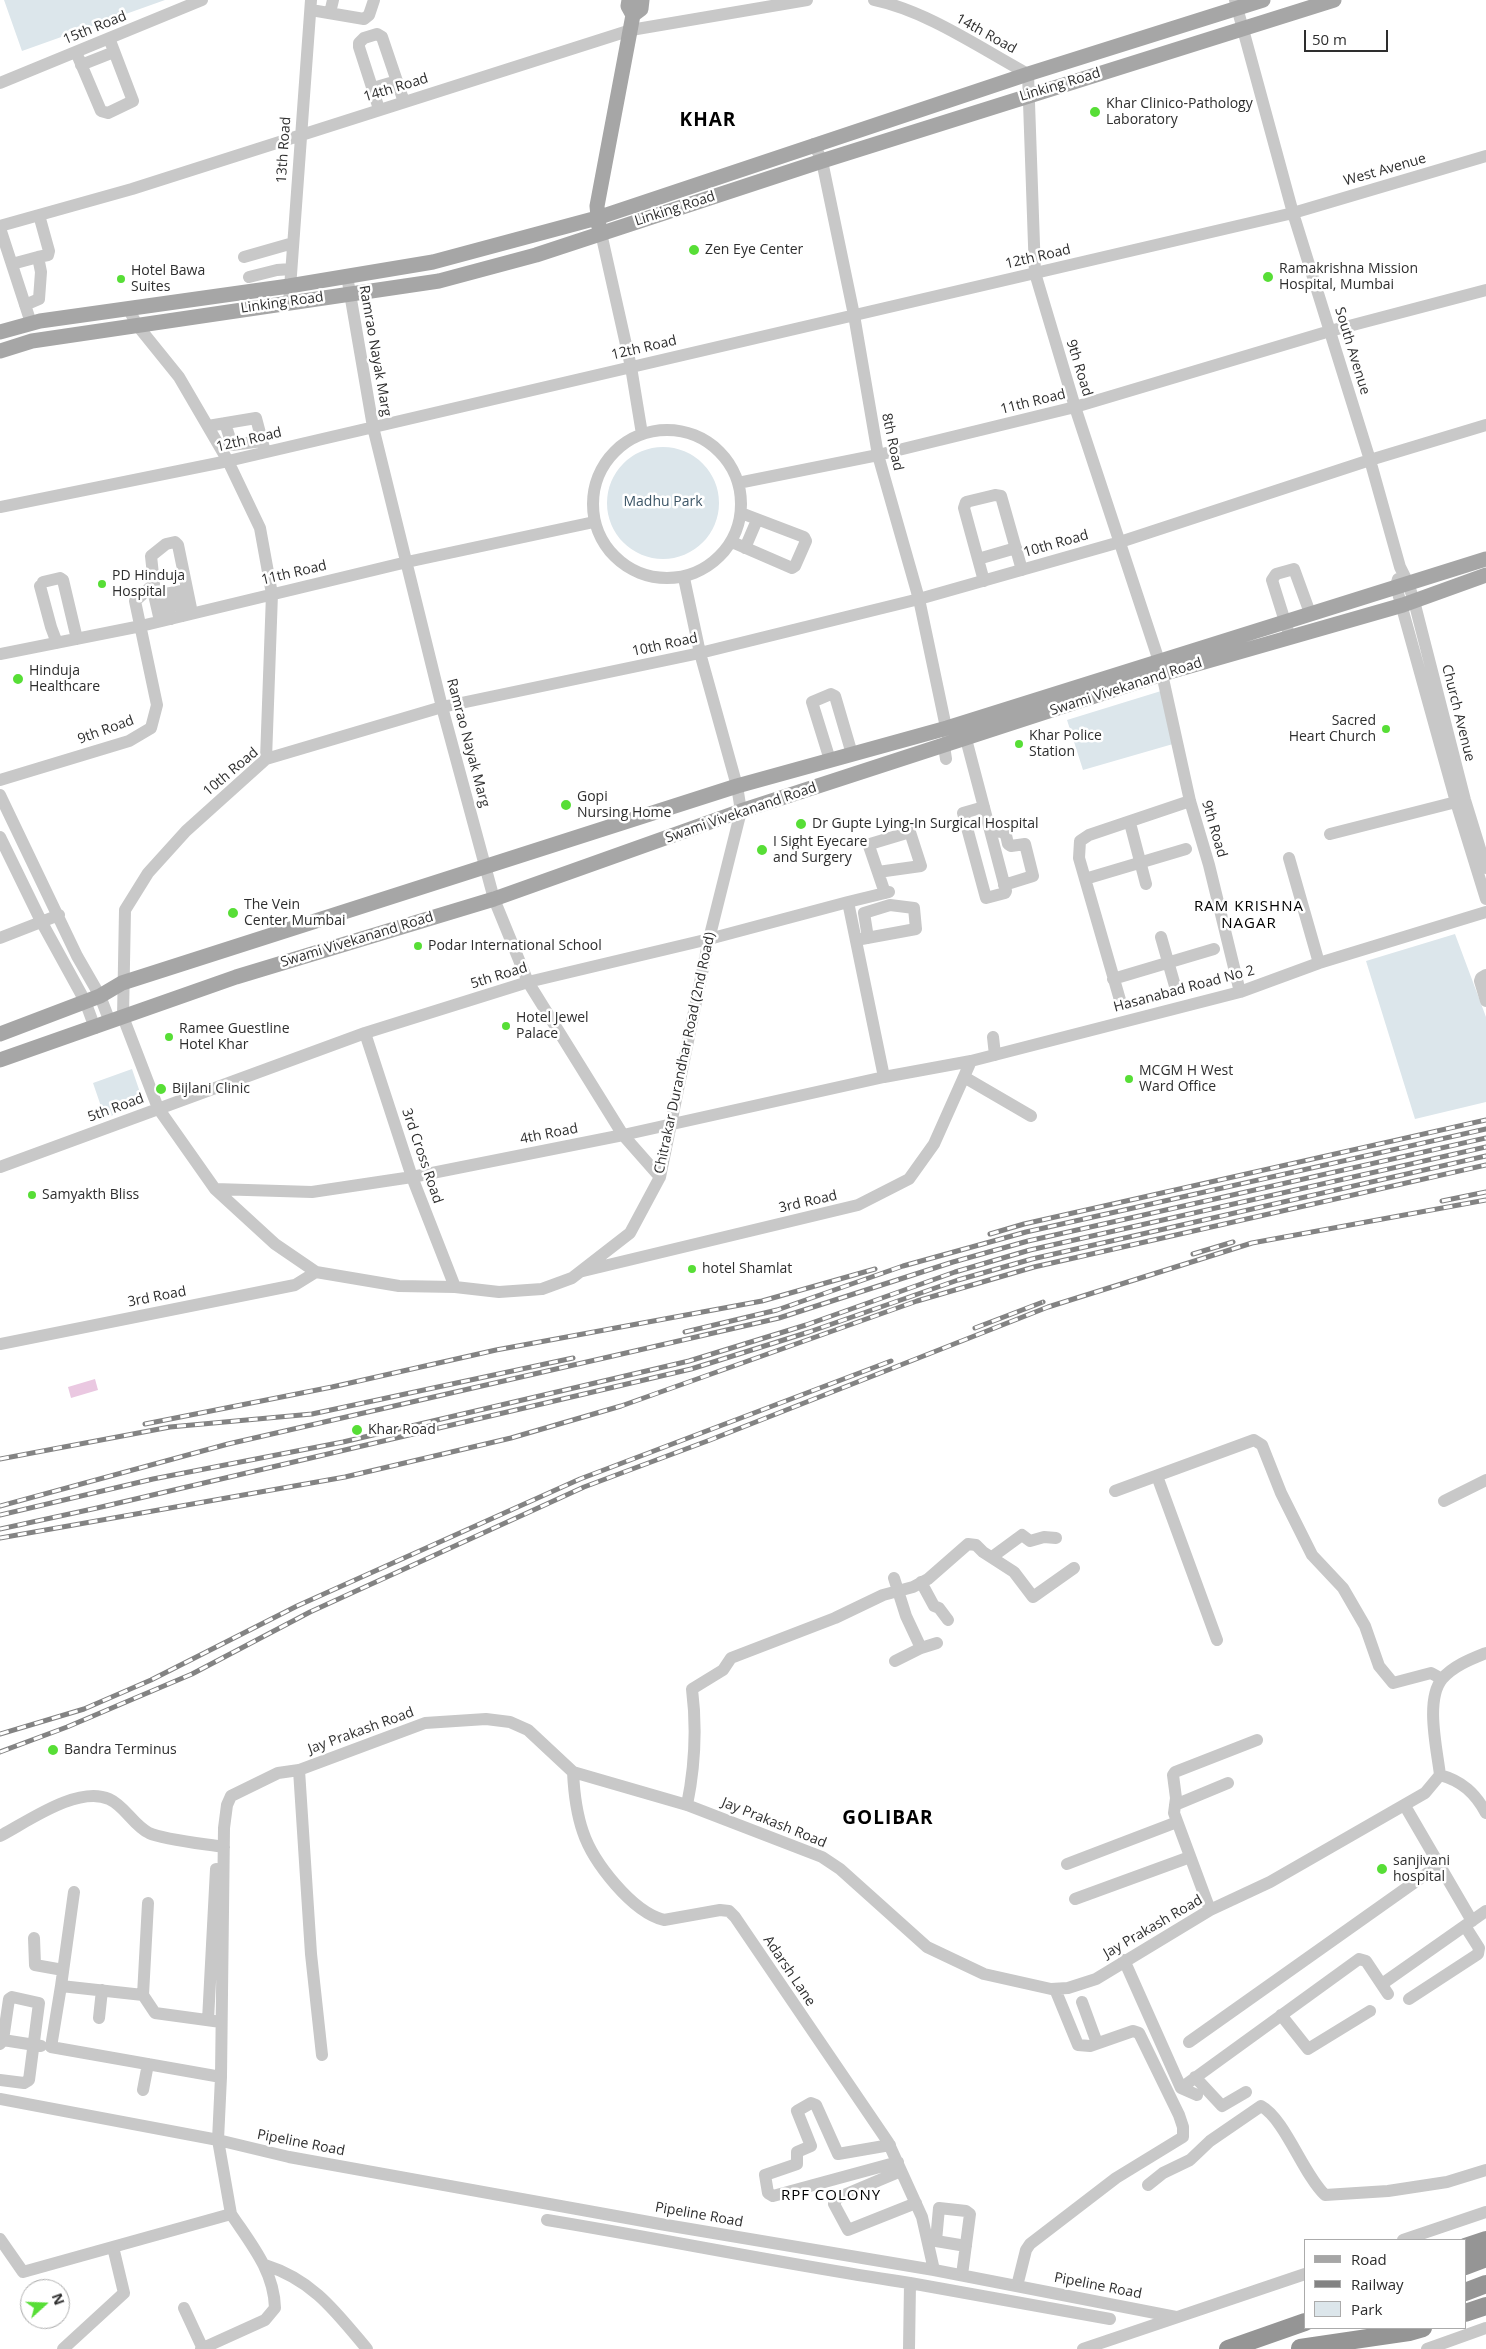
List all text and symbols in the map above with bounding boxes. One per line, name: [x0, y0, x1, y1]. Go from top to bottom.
street label: 15th Road: [61, 8, 129, 48]
street label: 14th Road: [953, 11, 1019, 57]
scale bar: [1306, 20, 1390, 52]
text: 50 m: [1312, 29, 1347, 49]
street label: Linking Road: [1018, 65, 1102, 105]
street label: 14th Road: [362, 70, 430, 106]
place label: Khar Clinico-Pathology Laboratory: [1106, 96, 1253, 128]
marker: Khar Clinico-Pathology Laboratory: [1088, 105, 1102, 119]
district label: KHAR: [679, 110, 737, 132]
street label: 13th Road: [273, 116, 295, 184]
street label: West Avenue: [1342, 150, 1428, 190]
street label: Linking Road: [633, 188, 717, 230]
street label: 12th Road: [1004, 241, 1072, 273]
place label: Zen Eye Center: [705, 242, 803, 258]
marker: Zen Eye Center: [687, 243, 701, 257]
place label: Ramakrishna Mission Hospital, Mumbai: [1279, 261, 1418, 294]
place label: Hotel Bawa Suites: [131, 263, 205, 296]
marker: Ramakrishna Mission Hospital, Mumbai: [1261, 270, 1275, 284]
marker: Hotel Bawa Suites: [115, 273, 127, 285]
street label: Ramrao Nayak Marg: [355, 284, 395, 418]
street label: Linking Road: [239, 289, 325, 317]
street label: South Avenue: [1331, 305, 1373, 397]
street label: 12th Road: [610, 332, 678, 364]
street label: 9th Road: [1062, 338, 1096, 398]
street label: 11th Road: [999, 386, 1067, 418]
street label: 8th Road: [878, 412, 906, 472]
street label: 12th Road: [215, 424, 283, 456]
park label: Madhu Park: [623, 494, 703, 510]
street label: 10th Road: [1022, 527, 1090, 561]
street label: 11th Road: [260, 557, 328, 589]
place label: PD Hinduja Hospital: [112, 568, 185, 600]
marker: PD Hinduja Hospital: [96, 578, 108, 590]
street label: 10th Road: [631, 630, 699, 660]
street label: Swami Vivekanand Road: [1048, 654, 1204, 720]
place label: Hinduja Healthcare: [29, 663, 100, 696]
street label: Church Avenue: [1438, 663, 1478, 763]
marker: Hinduja Healthcare: [11, 672, 25, 686]
street label: Ramrao Nayak Marg: [443, 677, 493, 809]
street label: 9th Road: [76, 712, 136, 748]
place label: Sacred Heart Church: [1289, 713, 1376, 746]
marker: Sacred Heart Church: [1380, 723, 1392, 735]
place label: Khar Police Station: [1029, 728, 1102, 760]
marker: Khar Police Station: [1013, 738, 1025, 750]
street label: 10th Road: [200, 744, 262, 800]
street label: Swami Vivekanand Road: [663, 779, 819, 847]
place label: Gopi Nursing Home: [577, 789, 671, 822]
marker: Gopi Nursing Home: [559, 798, 573, 812]
street label: 9th Road: [1198, 799, 1230, 859]
place label: Dr Gupte Lying-In Surgical Hospital: [812, 816, 1039, 832]
marker: Dr Gupte Lying-In Surgical Hospital: [794, 817, 808, 831]
place label: I Sight Eyecare and Surgery: [773, 834, 867, 866]
marker: I Sight Eyecare and Surgery: [755, 843, 769, 857]
place label: The Vein Center Mumbai: [244, 897, 345, 930]
district label: RAM KRISHNA NAGAR: [1193, 898, 1305, 933]
marker: The Vein Center Mumbai: [226, 906, 240, 920]
street label: Swami Vivekanand Road: [279, 909, 435, 971]
street label: Chitrakar Durandhar Road (2nd Road): [651, 931, 719, 1175]
place label: Podar International School: [428, 938, 602, 954]
marker: Podar International School: [412, 940, 424, 952]
street label: 5th Road: [469, 959, 529, 993]
street label: Hasanabad Road No 2: [1112, 962, 1256, 1016]
place label: Hotel Jewel Palace: [516, 1010, 589, 1042]
marker: Hotel Jewel Palace: [500, 1020, 512, 1032]
place label: Ramee Guestline Hotel Khar: [179, 1021, 290, 1054]
marker: Ramee Guestline Hotel Khar: [163, 1031, 175, 1043]
place label: MCGM H West Ward Office: [1139, 1063, 1233, 1096]
marker: MCGM H West Ward Office: [1123, 1073, 1135, 1085]
place label: Bijlani Clinic: [172, 1081, 250, 1097]
marker: Bijlani Clinic: [154, 1082, 168, 1096]
street label: 5th Road: [86, 1090, 146, 1126]
street label: 3rd Cross Road: [398, 1106, 446, 1206]
street label: 4th Road: [519, 1120, 579, 1148]
place label: Samyakth Bliss: [42, 1187, 139, 1203]
street label: 3rd Road: [777, 1187, 839, 1217]
marker: Samyakth Bliss: [26, 1189, 38, 1201]
place label: hotel Shamlat: [702, 1261, 792, 1277]
marker: hotel Shamlat: [686, 1263, 698, 1275]
street label: 3rd Road: [126, 1283, 188, 1311]
place label: Khar Road: [368, 1422, 436, 1438]
marker: Khar Road: [350, 1423, 364, 1437]
street label: Jay Prakash Road: [306, 1704, 416, 1758]
place label: Bandra Terminus: [64, 1742, 177, 1758]
marker: Bandra Terminus: [46, 1743, 60, 1757]
street label: Jay Prakash Road: [719, 1794, 829, 1852]
district label: GOLIBAR: [841, 1808, 935, 1830]
place label: sanjivani hospital: [1393, 1853, 1450, 1885]
marker: sanjivani hospital: [1375, 1862, 1389, 1876]
street label: Jay Prakash Road: [1100, 1892, 1206, 1962]
street label: Adarsh Lane: [759, 1933, 819, 2009]
street label: Pipeline Road: [256, 2126, 346, 2160]
district label: RPF COLONY: [780, 2187, 882, 2205]
street label: Pipeline Road: [654, 2199, 744, 2231]
legend: [1304, 2239, 1466, 2329]
text: Road: [1351, 2249, 1387, 2269]
street label: Pipeline Road: [1053, 2269, 1143, 2303]
text: Railway: [1351, 2274, 1404, 2294]
north arrow: [20, 2279, 70, 2329]
text: N: [48, 2290, 69, 2308]
text: Park: [1351, 2299, 1382, 2319]

